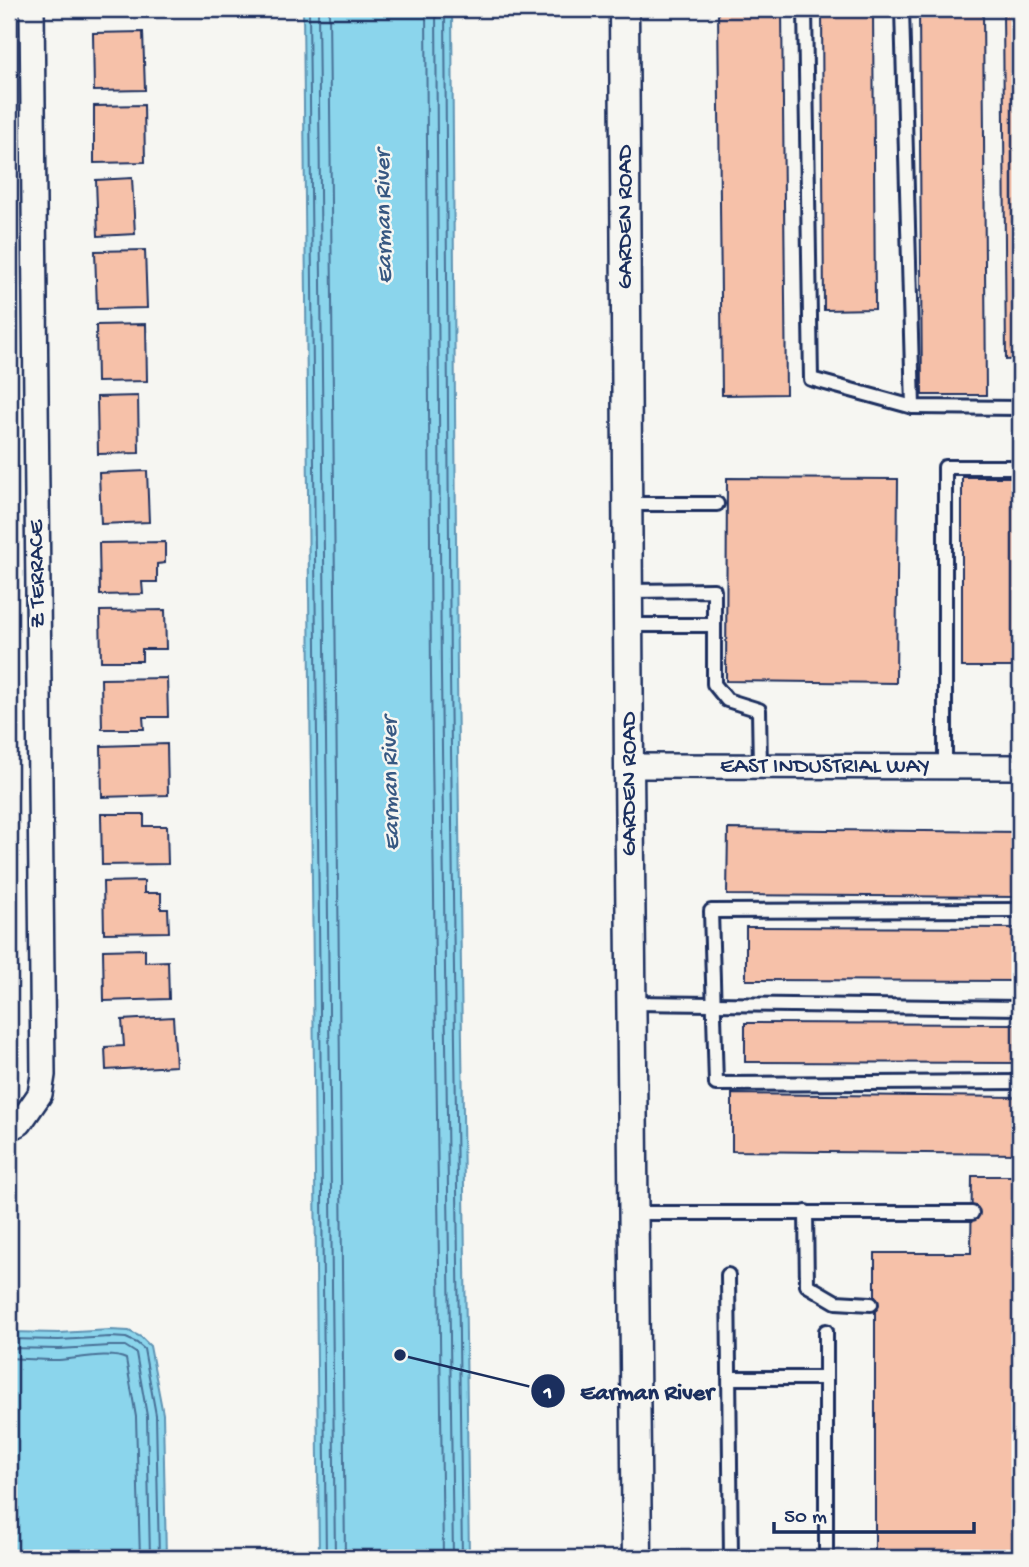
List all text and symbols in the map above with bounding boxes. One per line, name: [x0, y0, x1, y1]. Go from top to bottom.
street label: GARDEN ROAD: [613, 144, 640, 289]
water label: Earman River: [369, 146, 401, 284]
street label: Z TERRACE: [24, 518, 52, 628]
street label: GARDEN ROAD: [617, 711, 644, 856]
water label: Earman River: [376, 713, 408, 851]
street label: EAST INDUSTRIAL WAY: [720, 754, 930, 781]
callout: Earman River: [531, 1369, 727, 1414]
text: Earman River: [580, 1380, 716, 1409]
text: 1: [543, 1382, 552, 1407]
scale bar: [774, 1490, 973, 1534]
text: 50 m: [784, 1506, 827, 1531]

